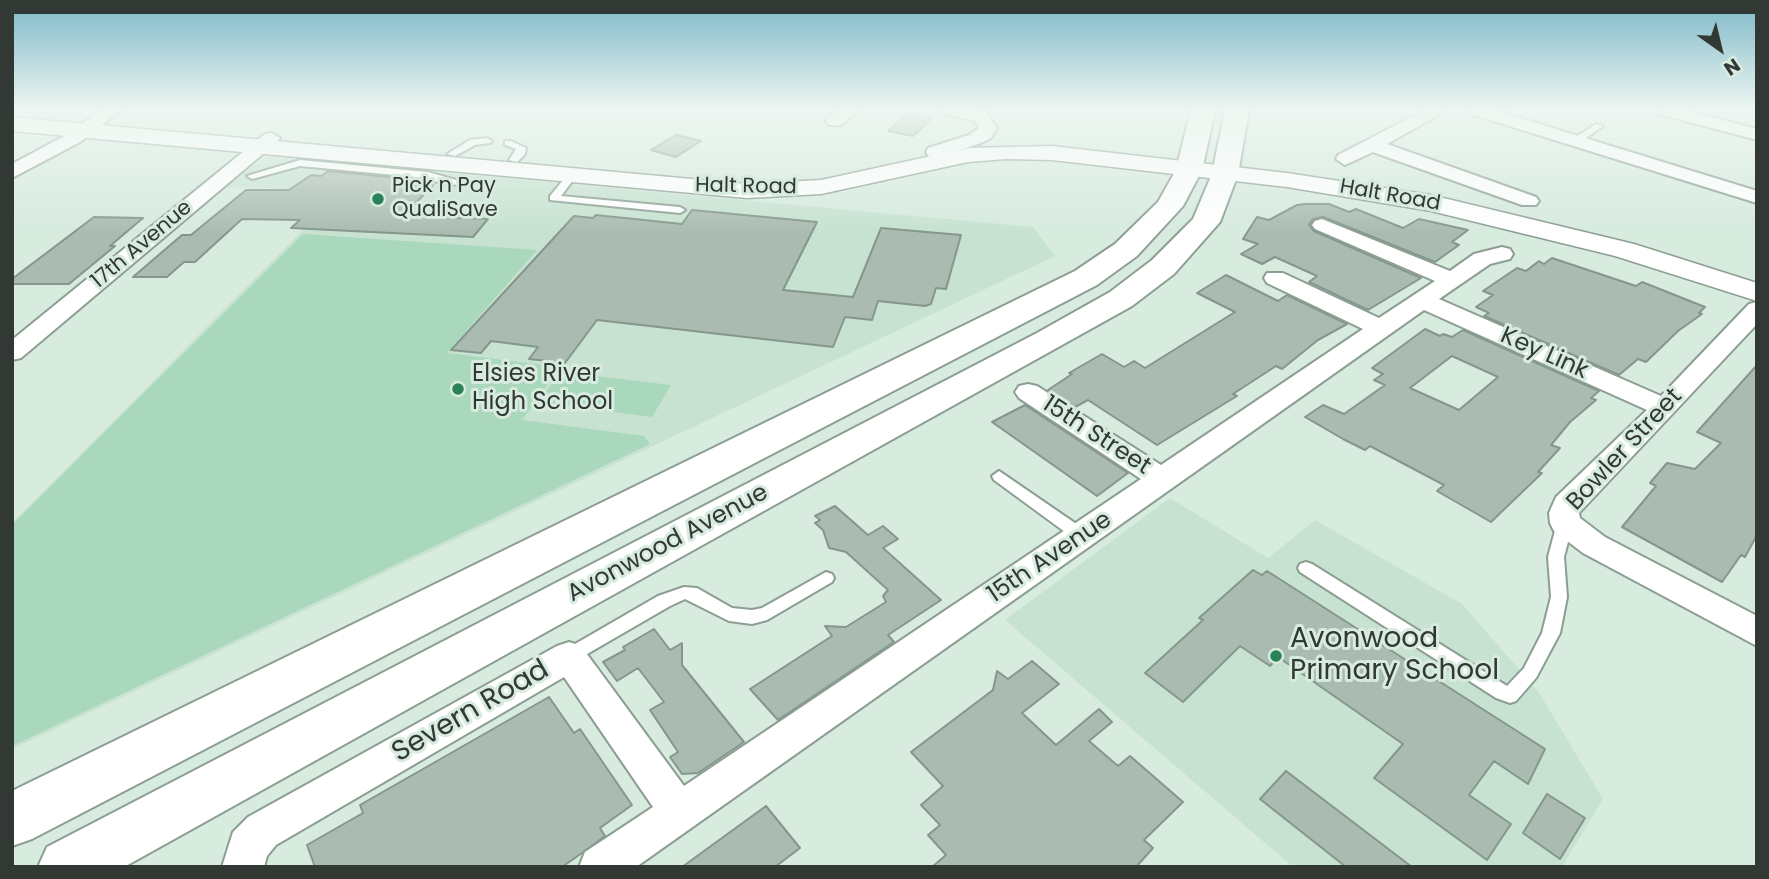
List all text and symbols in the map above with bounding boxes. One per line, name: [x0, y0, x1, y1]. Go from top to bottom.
north arrow: [1685, 14, 1755, 84]
text: N: [1719, 52, 1746, 82]
place label: Pick n Pay QualiSave: [392, 174, 498, 224]
street label: Halt Road: [695, 174, 797, 200]
street label: Halt Road: [1338, 175, 1442, 217]
marker: Pick n Pay QualiSave: [370, 191, 386, 207]
street label: 17th Avenue: [87, 196, 197, 294]
street label: Key Link: [1496, 322, 1592, 386]
place label: Elsies River High School: [472, 361, 613, 417]
marker: Elsies River High School: [450, 381, 466, 397]
street label: Bowler Street: [1561, 383, 1689, 517]
street label: 15th Street: [1036, 390, 1156, 482]
street label: Avonwood Avenue: [563, 479, 773, 609]
street label: 15th Avenue: [983, 506, 1117, 610]
place label: Avonwood Primary School: [1290, 623, 1499, 689]
marker: Avonwood Primary School: [1268, 648, 1284, 664]
street label: Severn Road: [387, 654, 555, 770]

